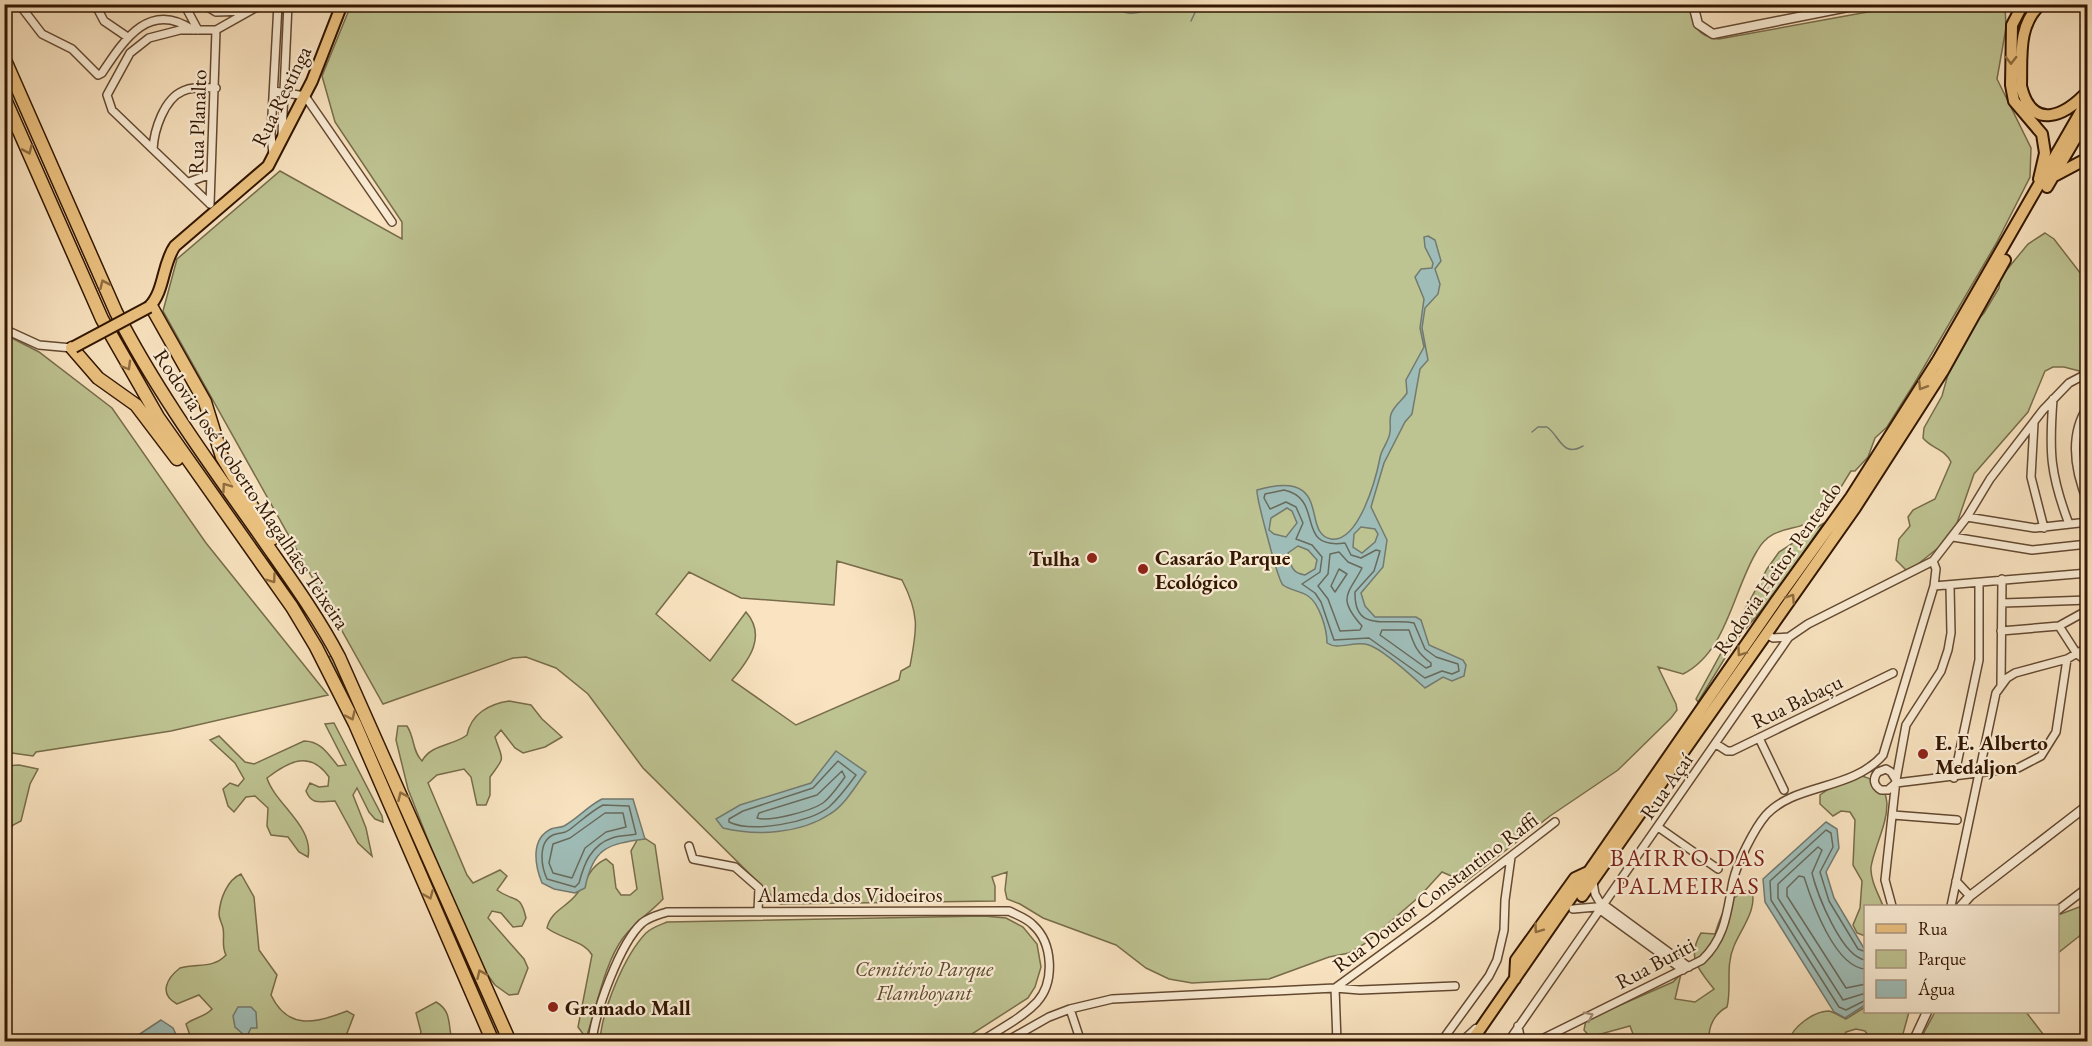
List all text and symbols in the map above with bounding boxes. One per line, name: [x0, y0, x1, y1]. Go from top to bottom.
street label: Rua Restinga: [245, 41, 317, 151]
one-way arrow: [2005, 56, 2017, 65]
street label: Rua Planalto: [182, 69, 212, 175]
one-way arrow: [21, 144, 33, 155]
one-way arrow: [99, 280, 111, 291]
street label: Rodovia José Roberto Magalhães Teixeira: [148, 344, 357, 635]
one-way arrow: [120, 359, 131, 370]
one-way arrow: [1917, 380, 1929, 390]
street label: Rodovia Heitor Penteado: [1707, 476, 1847, 660]
one-way arrow: [222, 482, 233, 493]
place label: Casarão Parque Ecológico: [1155, 544, 1291, 595]
place label: Tulha: [1028, 545, 1081, 572]
marker: Tulha: [1085, 551, 1099, 565]
marker: Casarão Parque Ecológico: [1136, 562, 1150, 576]
one-way arrow: [265, 572, 276, 583]
one-way arrow: [1784, 594, 1795, 605]
one-way arrow: [1737, 645, 1748, 656]
street label: Rua Babaçu: [1747, 667, 1847, 735]
one-way arrow: [344, 710, 356, 721]
place label: E. E. Alberto Medaljon: [1935, 729, 2048, 780]
street label: Rua Açaí: [1633, 747, 1699, 824]
marker: E. E. Alberto Medaljon: [1916, 747, 1930, 761]
one-way arrow: [398, 791, 410, 802]
street label: Rua Doutor Constantino Raffi: [1327, 806, 1543, 978]
district label: BAIRRO DAS PALMEIRAS: [1610, 842, 1766, 901]
street label: Alameda dos Vidoeiros: [757, 881, 943, 908]
one-way arrow: [422, 889, 434, 900]
legend: [1864, 905, 2059, 1013]
text: Rua: [1918, 917, 1948, 940]
one-way arrow: [1534, 922, 1545, 933]
street label: Rua Buriti: [1611, 931, 1699, 995]
text: Parque: [1918, 947, 1966, 970]
park label: Cemitério Parque Flamboyant: [855, 955, 994, 1006]
one-way arrow: [476, 970, 488, 981]
text: Água: [1917, 977, 1956, 1000]
place label: Gramado Mall: [565, 994, 691, 1021]
marker: Gramado Mall: [546, 1000, 560, 1014]
one-way arrow: [1583, 1011, 1594, 1023]

